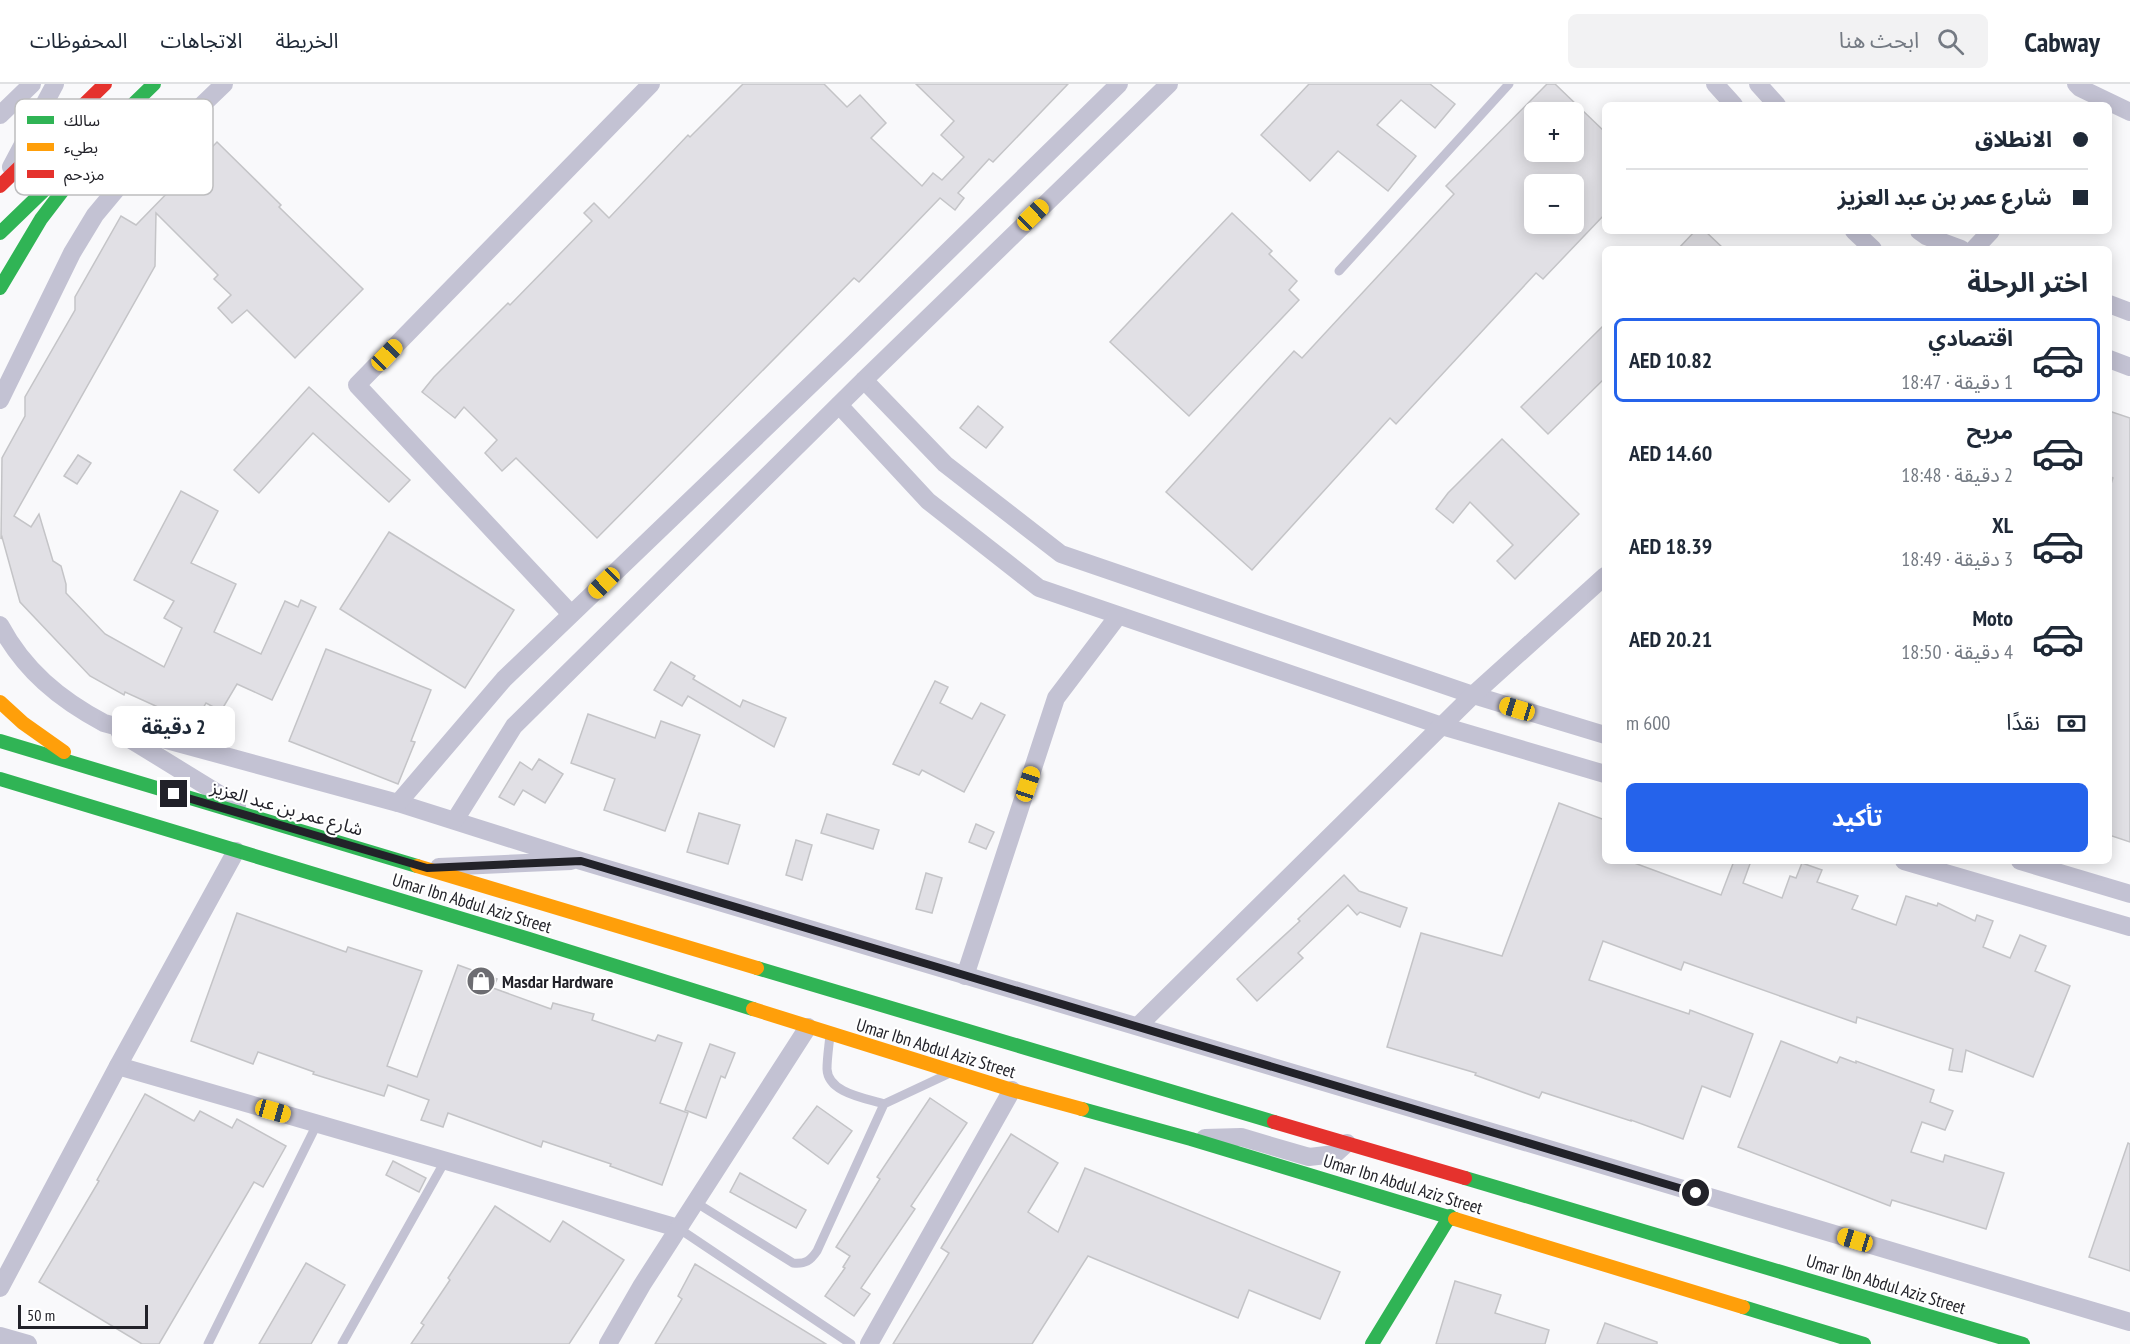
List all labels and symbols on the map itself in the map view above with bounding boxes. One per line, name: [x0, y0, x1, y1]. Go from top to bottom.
legend: [15, 99, 213, 195]
text: سالك: [64, 110, 100, 130]
text: بطيء: [64, 137, 98, 160]
text: مزدحم: [64, 164, 104, 187]
car: [1014, 196, 1052, 234]
car: [368, 336, 406, 374]
car: [585, 564, 623, 602]
car: [1497, 695, 1537, 723]
callout: 2 دقيقة: [112, 707, 236, 749]
car: [1014, 764, 1042, 804]
street label: شارع عمر بن عبد العزيز: [207, 775, 366, 844]
route end: [160, 780, 187, 807]
street label: Umar Ibn Abdul Aziz Street: [390, 868, 555, 938]
shop icon: Masdar Hardware: [465, 965, 497, 997]
place label: Masdar Hardware: [502, 970, 614, 993]
street label: Umar Ibn Abdul Aziz Street: [854, 1013, 1019, 1083]
car: [253, 1097, 293, 1125]
street label: Umar Ibn Abdul Aziz Street: [1321, 1149, 1486, 1219]
route start: [1682, 1179, 1709, 1206]
car: [1835, 1226, 1875, 1254]
street label: Umar Ibn Abdul Aziz Street: [1804, 1249, 1969, 1319]
scale bar: [18, 1302, 148, 1330]

